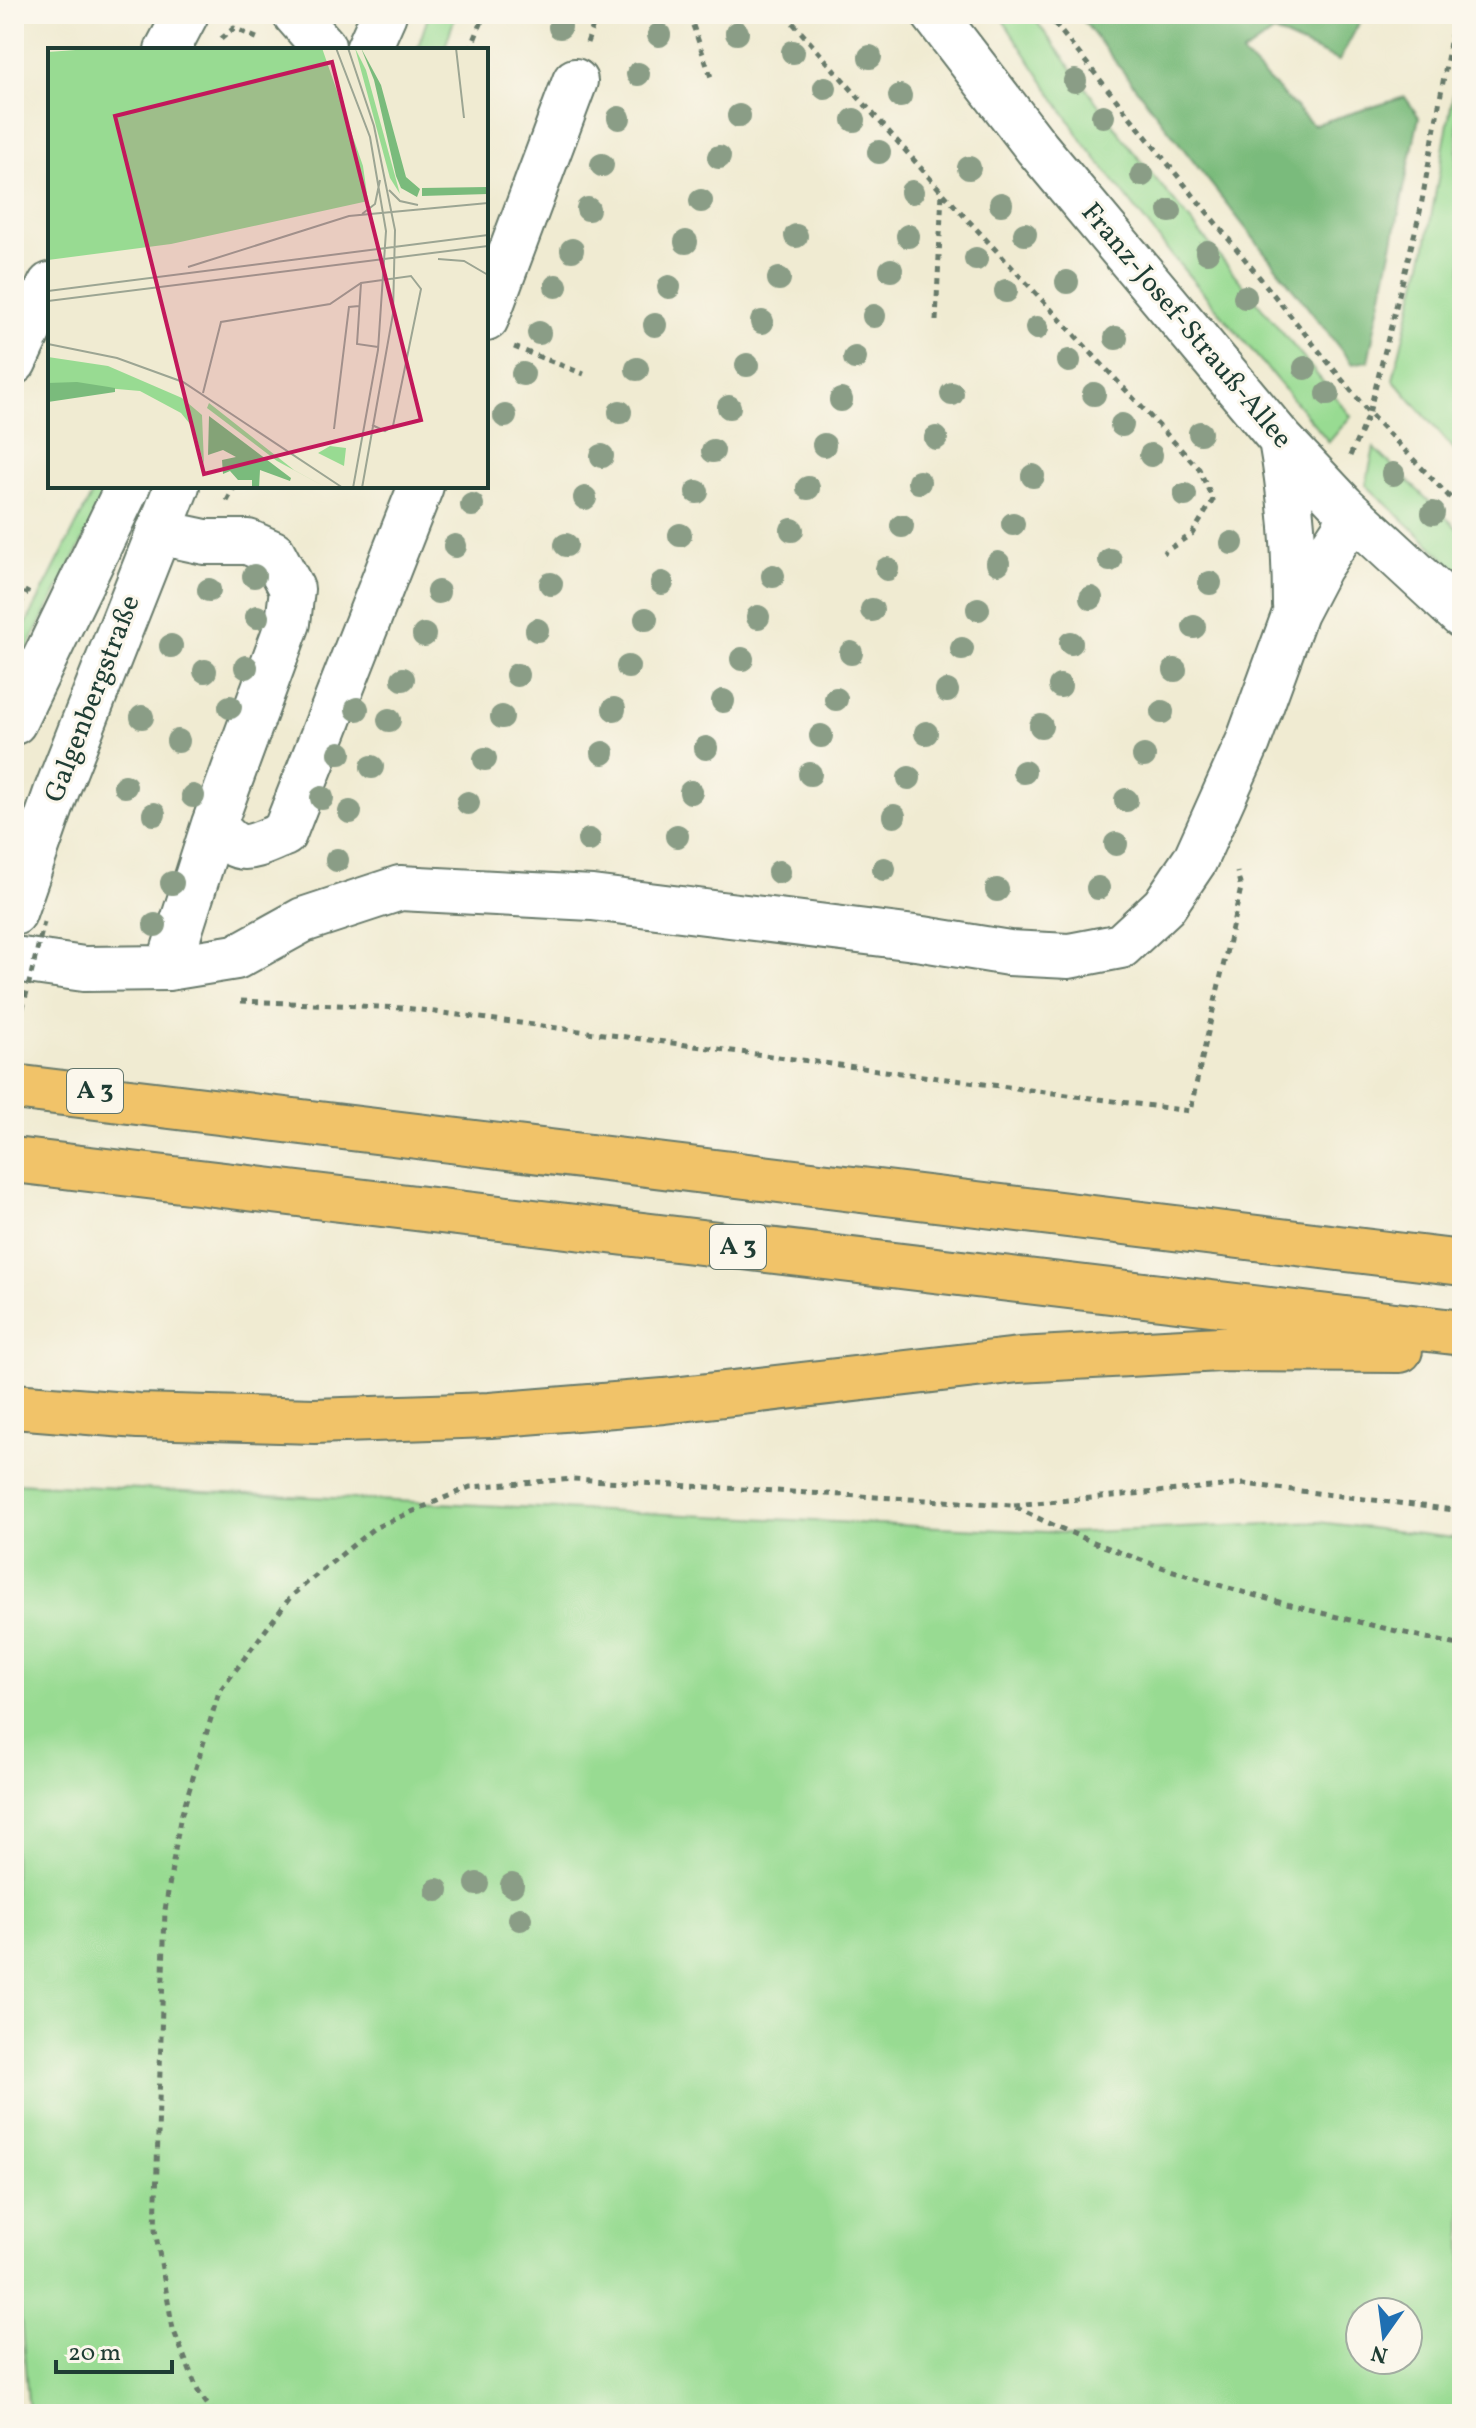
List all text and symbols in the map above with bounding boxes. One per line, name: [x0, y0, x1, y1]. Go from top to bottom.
inset map: [48, 48, 488, 488]
street label: Franz-Josef-Strauß-Allee: [1071, 195, 1301, 457]
street label: Galgenbergstraße: [36, 590, 150, 808]
road number: A 3: [67, 1069, 123, 1113]
road number: A 3: [710, 1225, 766, 1269]
north arrow: [1344, 2296, 1424, 2376]
scale bar: [56, 2324, 172, 2374]
text: N: [1368, 2336, 1391, 2370]
text: 20 m: [68, 2337, 121, 2371]

